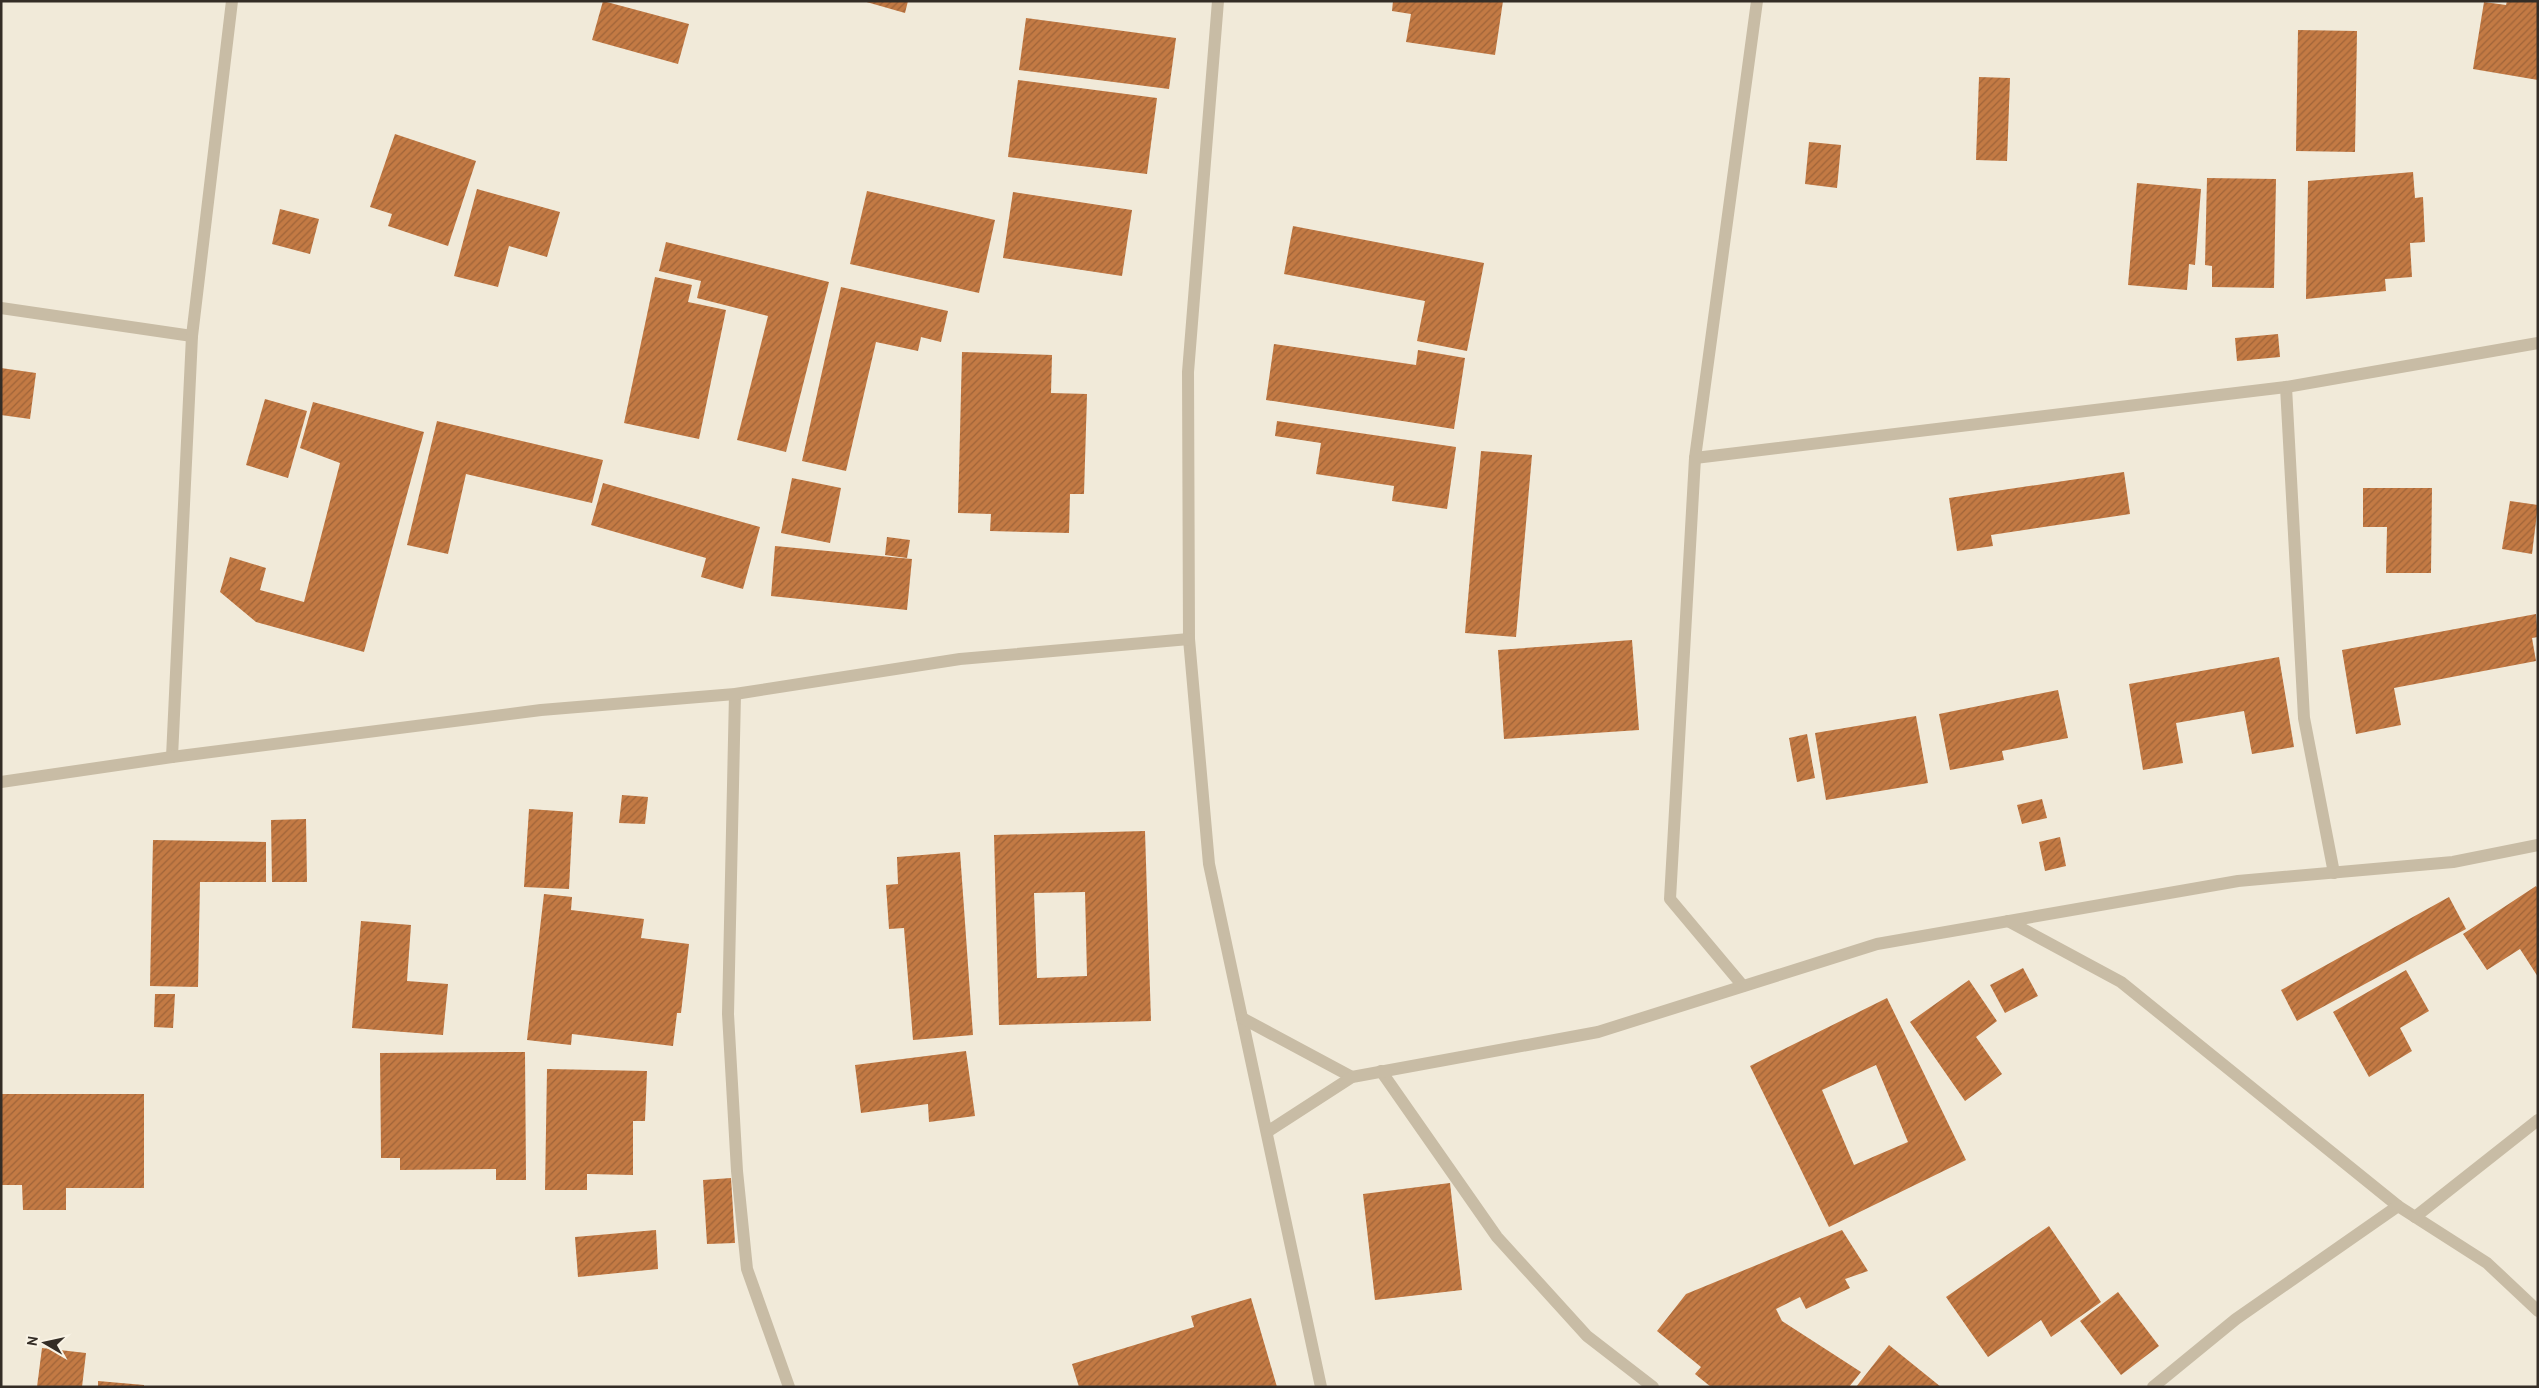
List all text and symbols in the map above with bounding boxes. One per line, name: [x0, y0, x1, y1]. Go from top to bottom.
north arrow: [20, 1318, 70, 1368]
text: N: [23, 1335, 42, 1347]

